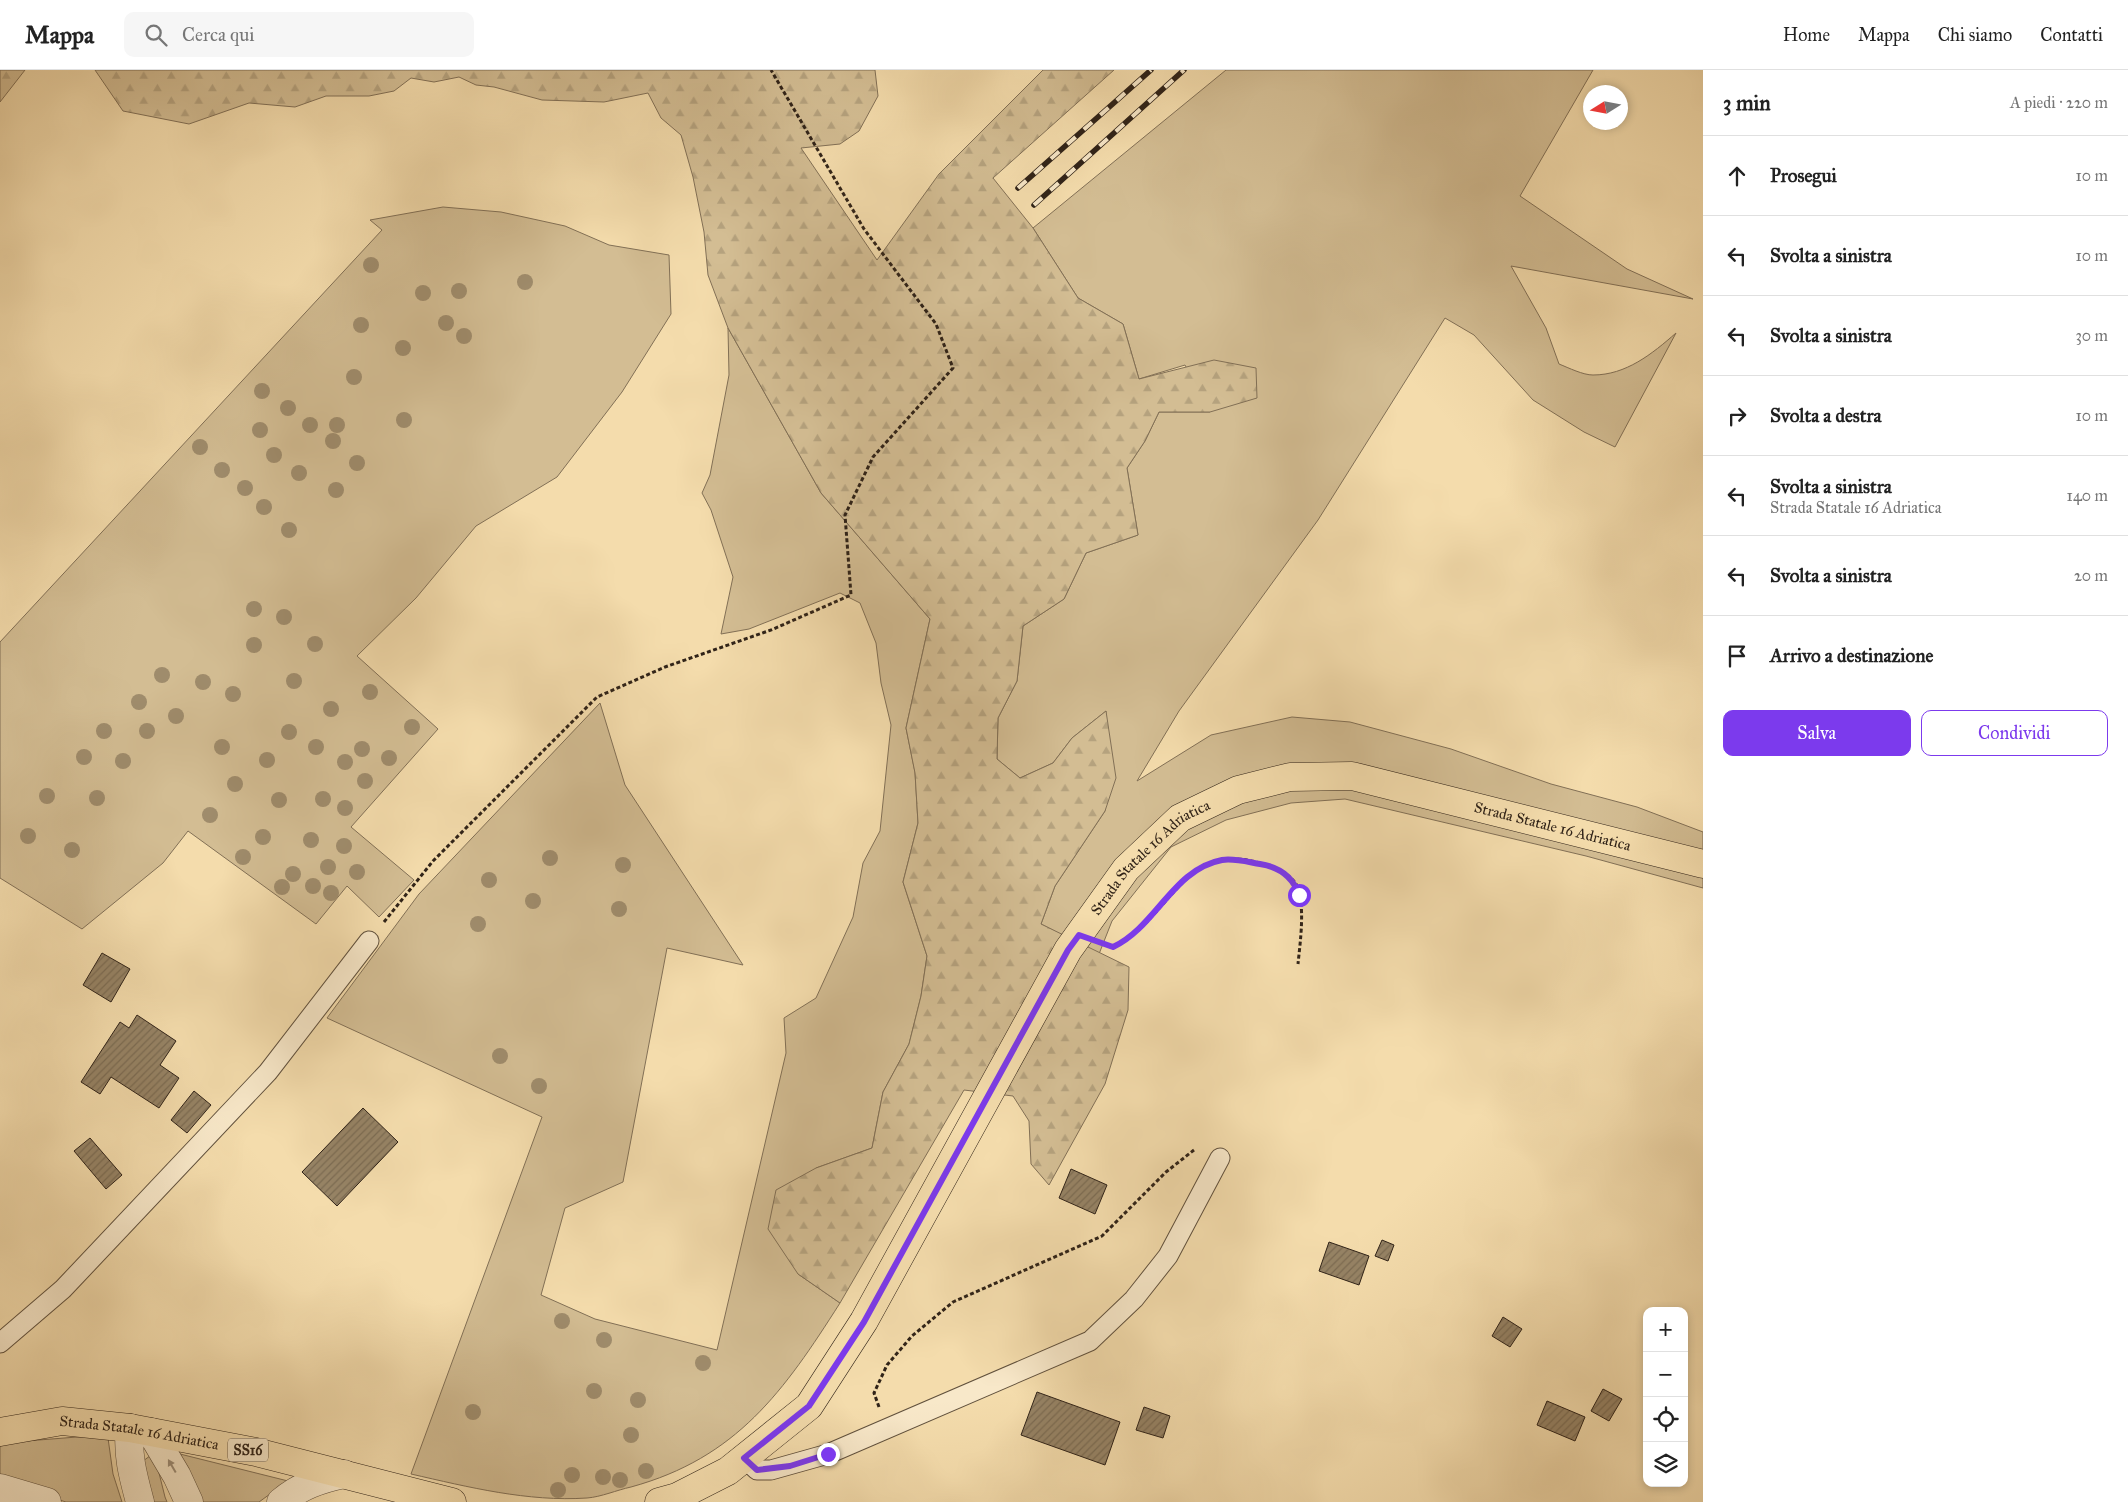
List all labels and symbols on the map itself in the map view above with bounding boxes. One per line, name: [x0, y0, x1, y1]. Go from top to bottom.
north arrow: [1583, 85, 1628, 130]
street label: Strada Statale 16 Adriatica: [1087, 796, 1214, 919]
street label: Strada Statale 16 Adriatica: [1472, 798, 1633, 855]
route start: [1288, 884, 1311, 907]
street label: Strada Statale 16 Adriatica: [59, 1412, 221, 1454]
road number: SS16: [228, 1438, 268, 1462]
route end: [817, 1443, 840, 1466]
one-way arrow: [167, 1460, 176, 1473]

